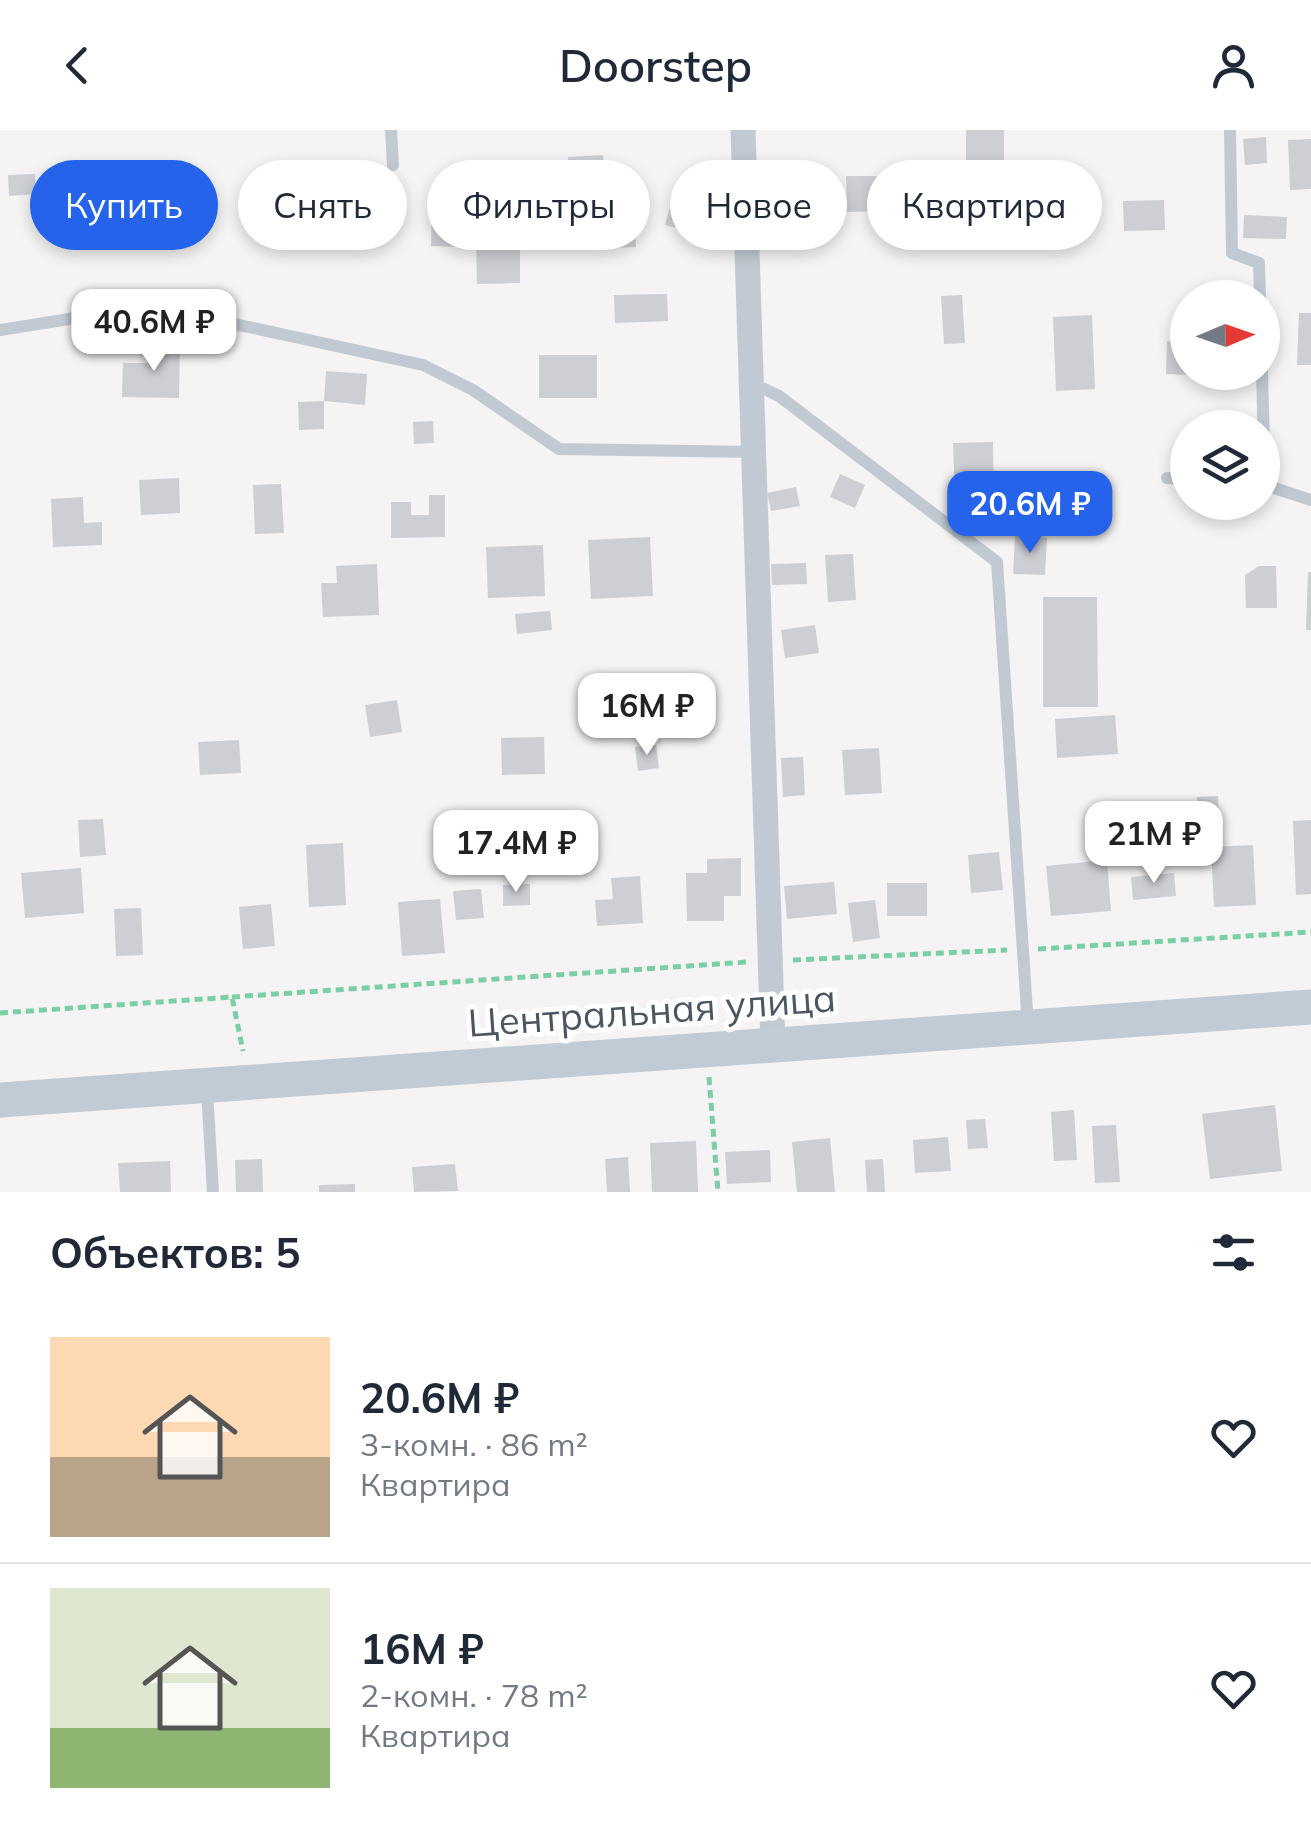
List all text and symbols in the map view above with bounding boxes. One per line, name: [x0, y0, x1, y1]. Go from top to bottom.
text: Doorstep: [559, 37, 752, 93]
icon: back: [50, 38, 105, 93]
icon: person: [1206, 38, 1261, 93]
chip: Купить: [30, 160, 218, 250]
chip: Снять: [238, 160, 407, 250]
chip: Фильтры: [427, 160, 650, 250]
chip: Новое: [670, 160, 847, 250]
chip: Квартира: [867, 160, 1102, 250]
north arrow: [1170, 280, 1280, 390]
map controls: [1170, 280, 1280, 520]
pin: 40.6M ₽: [62, 289, 246, 374]
text: 40.6M ₽: [93, 301, 215, 341]
button: layers: [1170, 410, 1280, 520]
pin: 20.6M ₽: [938, 471, 1122, 556]
text: 20.6M ₽: [969, 483, 1091, 523]
pin: 16M ₽: [577, 673, 717, 758]
text: 16M ₽: [600, 685, 694, 725]
pin: 21M ₽: [1084, 801, 1224, 886]
pin: 17.4M ₽: [424, 810, 608, 895]
text: 21M ₽: [1107, 813, 1201, 853]
text: 17.4M ₽: [455, 822, 577, 862]
street label: Центральная улица: [466, 973, 837, 1047]
icon: filters: [1206, 1225, 1261, 1280]
text: Объектов: 5: [50, 1226, 300, 1279]
text: 20.6M ₽: [360, 1371, 519, 1424]
icon: home: [130, 1377, 250, 1497]
icon: heart: [1206, 1410, 1261, 1465]
text: 3-комн. · 86 m²: [360, 1424, 588, 1464]
text: Квартира: [360, 1464, 511, 1504]
text: 16M ₽: [360, 1622, 484, 1675]
icon: home: [130, 1628, 250, 1748]
icon: heart: [1206, 1661, 1261, 1716]
text: 2-комн. · 78 m²: [360, 1675, 588, 1715]
text: Квартира: [360, 1715, 511, 1755]

